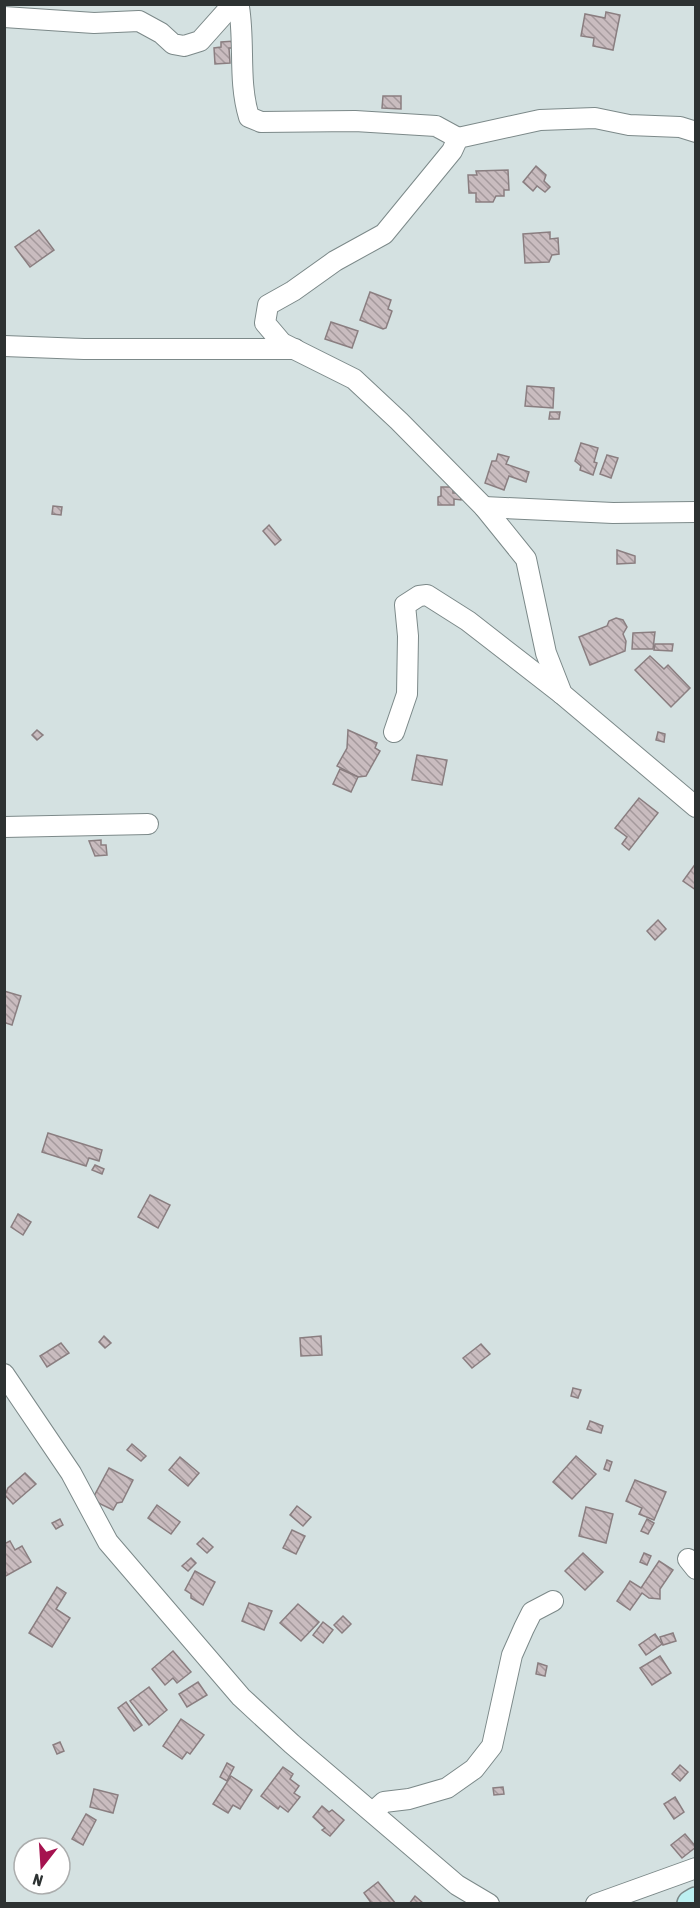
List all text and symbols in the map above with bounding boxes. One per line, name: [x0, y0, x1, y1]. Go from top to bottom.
north arrow: [12, 1836, 72, 1896]
text: N: [30, 1870, 45, 1890]

